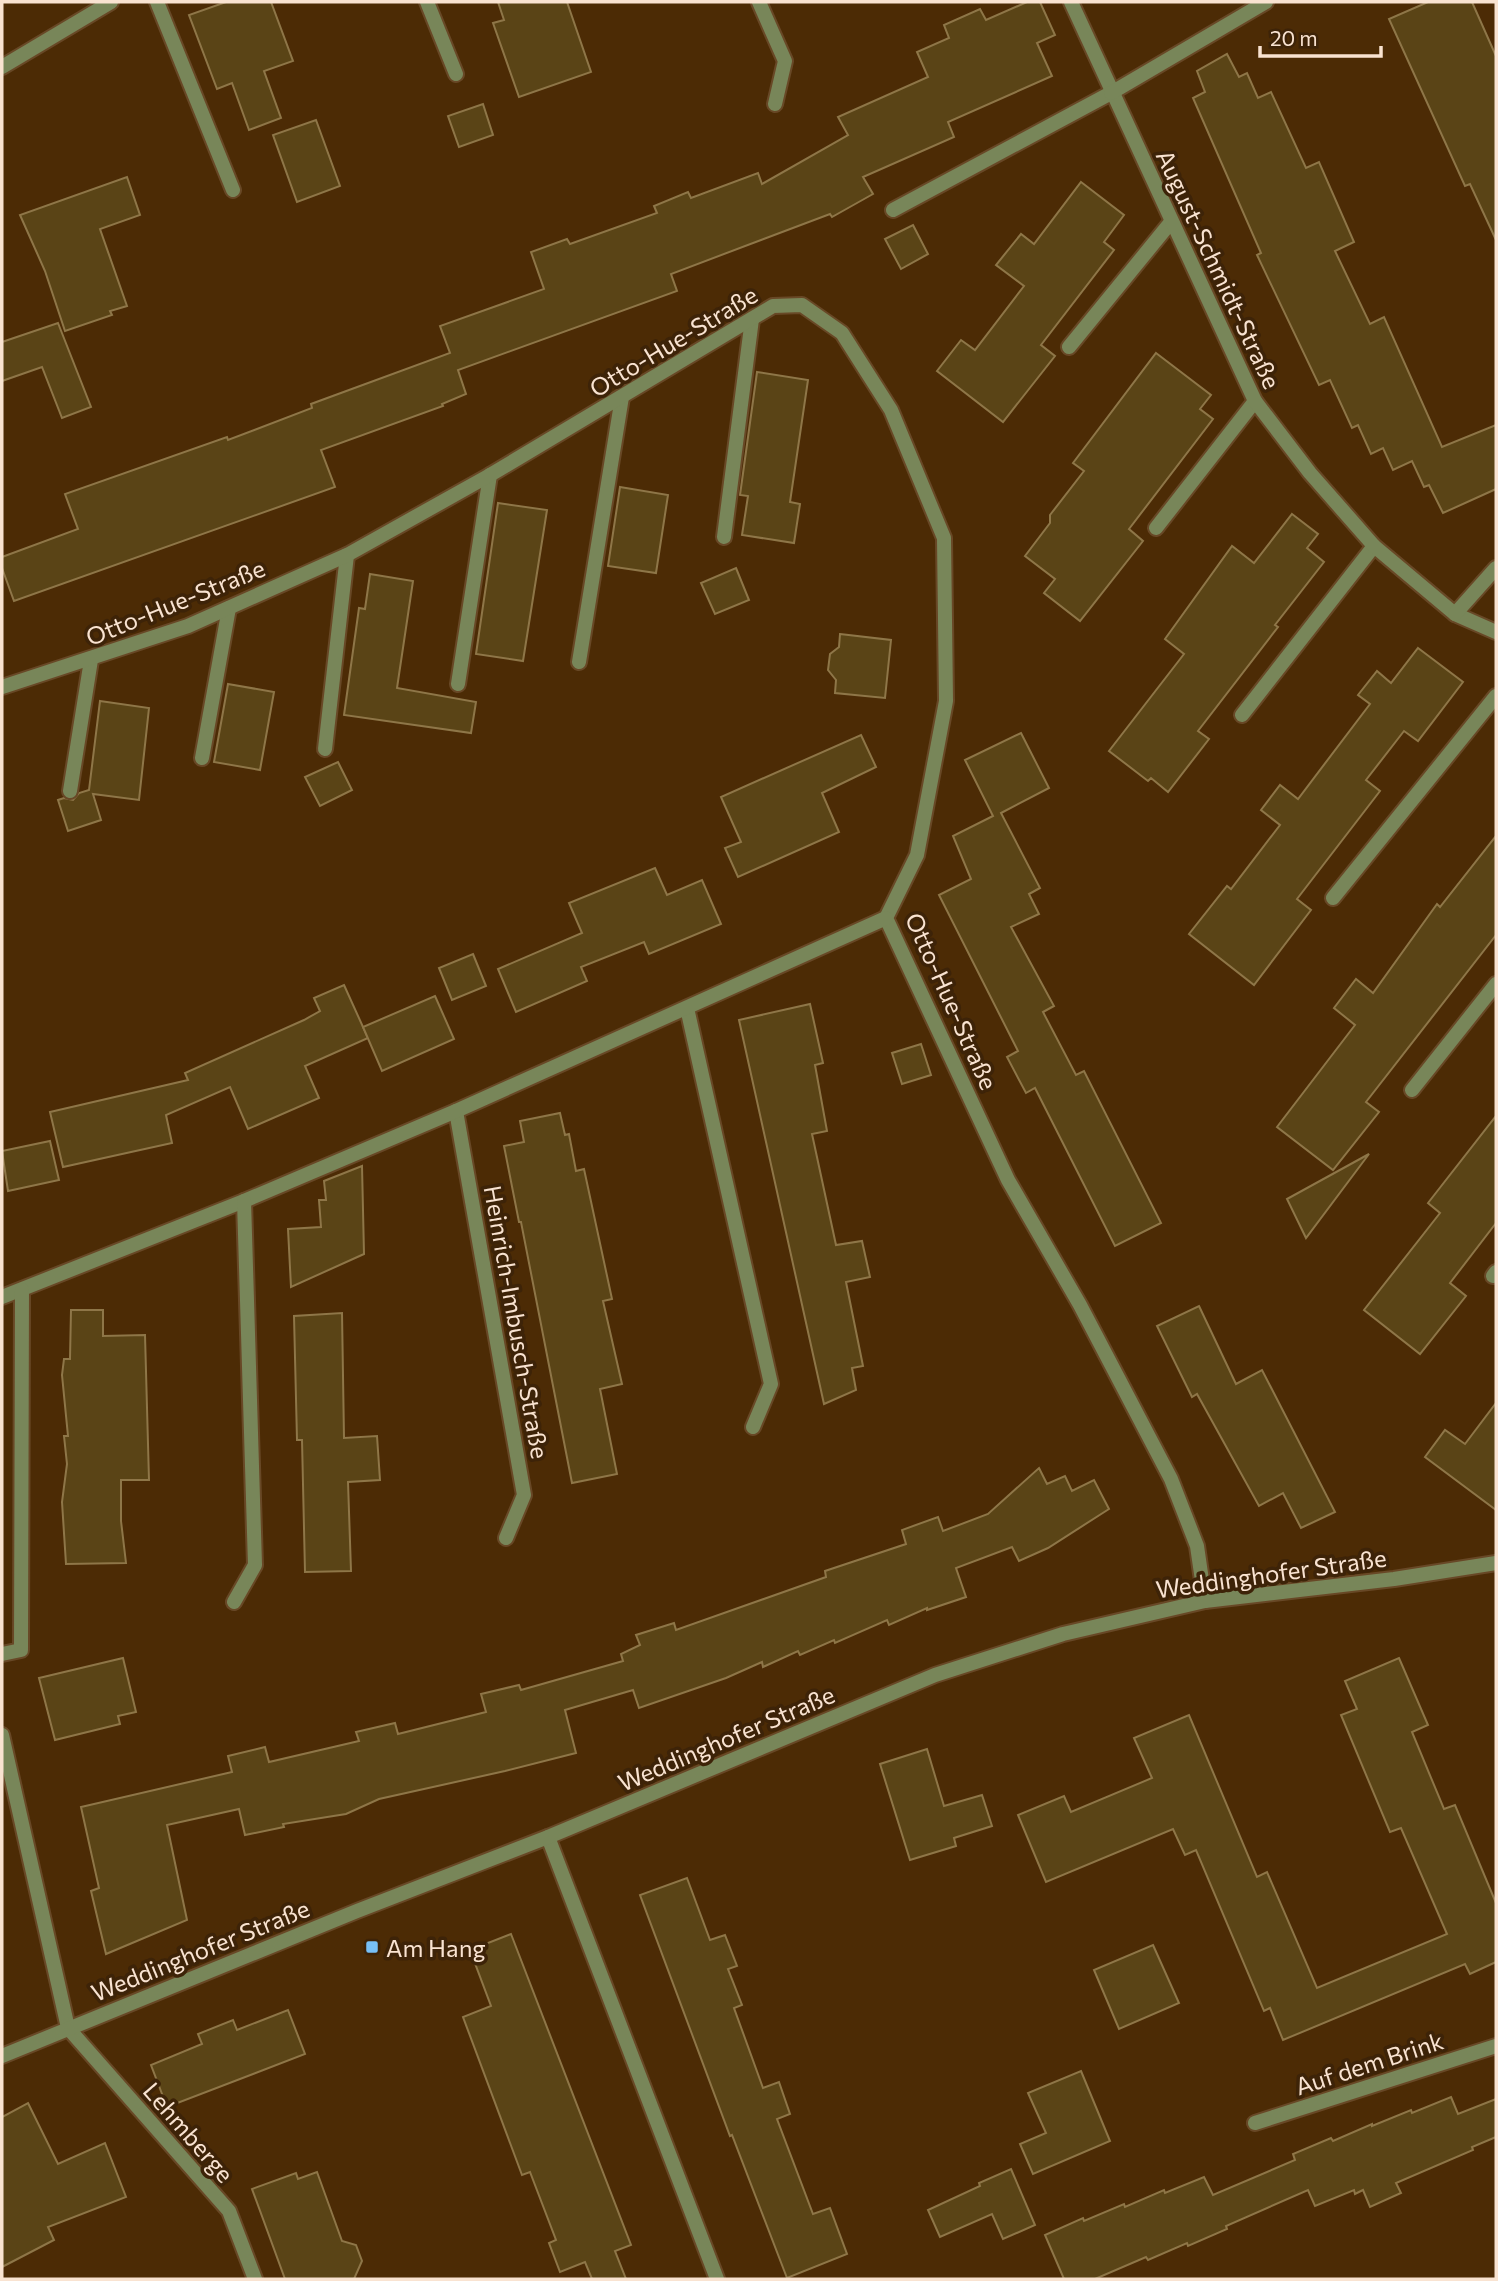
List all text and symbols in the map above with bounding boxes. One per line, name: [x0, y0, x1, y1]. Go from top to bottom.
scale bar: [1260, 14, 1381, 58]
text: 20 m: [1270, 25, 1318, 50]
street label: August-Schmidt-Straße: [1151, 145, 1287, 393]
street label: Otto-Hue-Straße: [584, 279, 762, 403]
street label: Otto-Hue-Straße: [81, 553, 269, 651]
street label: Otto-Hue-Straße: [900, 908, 1004, 1094]
street label: Heinrich-Imbusch-Straße: [479, 1183, 555, 1461]
street label: Weddinghofer Straße: [1154, 1542, 1388, 1604]
street label: Weddinghofer Straße: [613, 1679, 839, 1797]
street label: Weddinghofer Straße: [87, 1893, 313, 2007]
place label: Am Hang: [386, 1933, 485, 1962]
marker: Am Hang: [364, 1939, 380, 1955]
street label: Auf dem Brink: [1291, 2025, 1447, 2101]
street label: Lehmberge: [138, 2076, 240, 2188]

